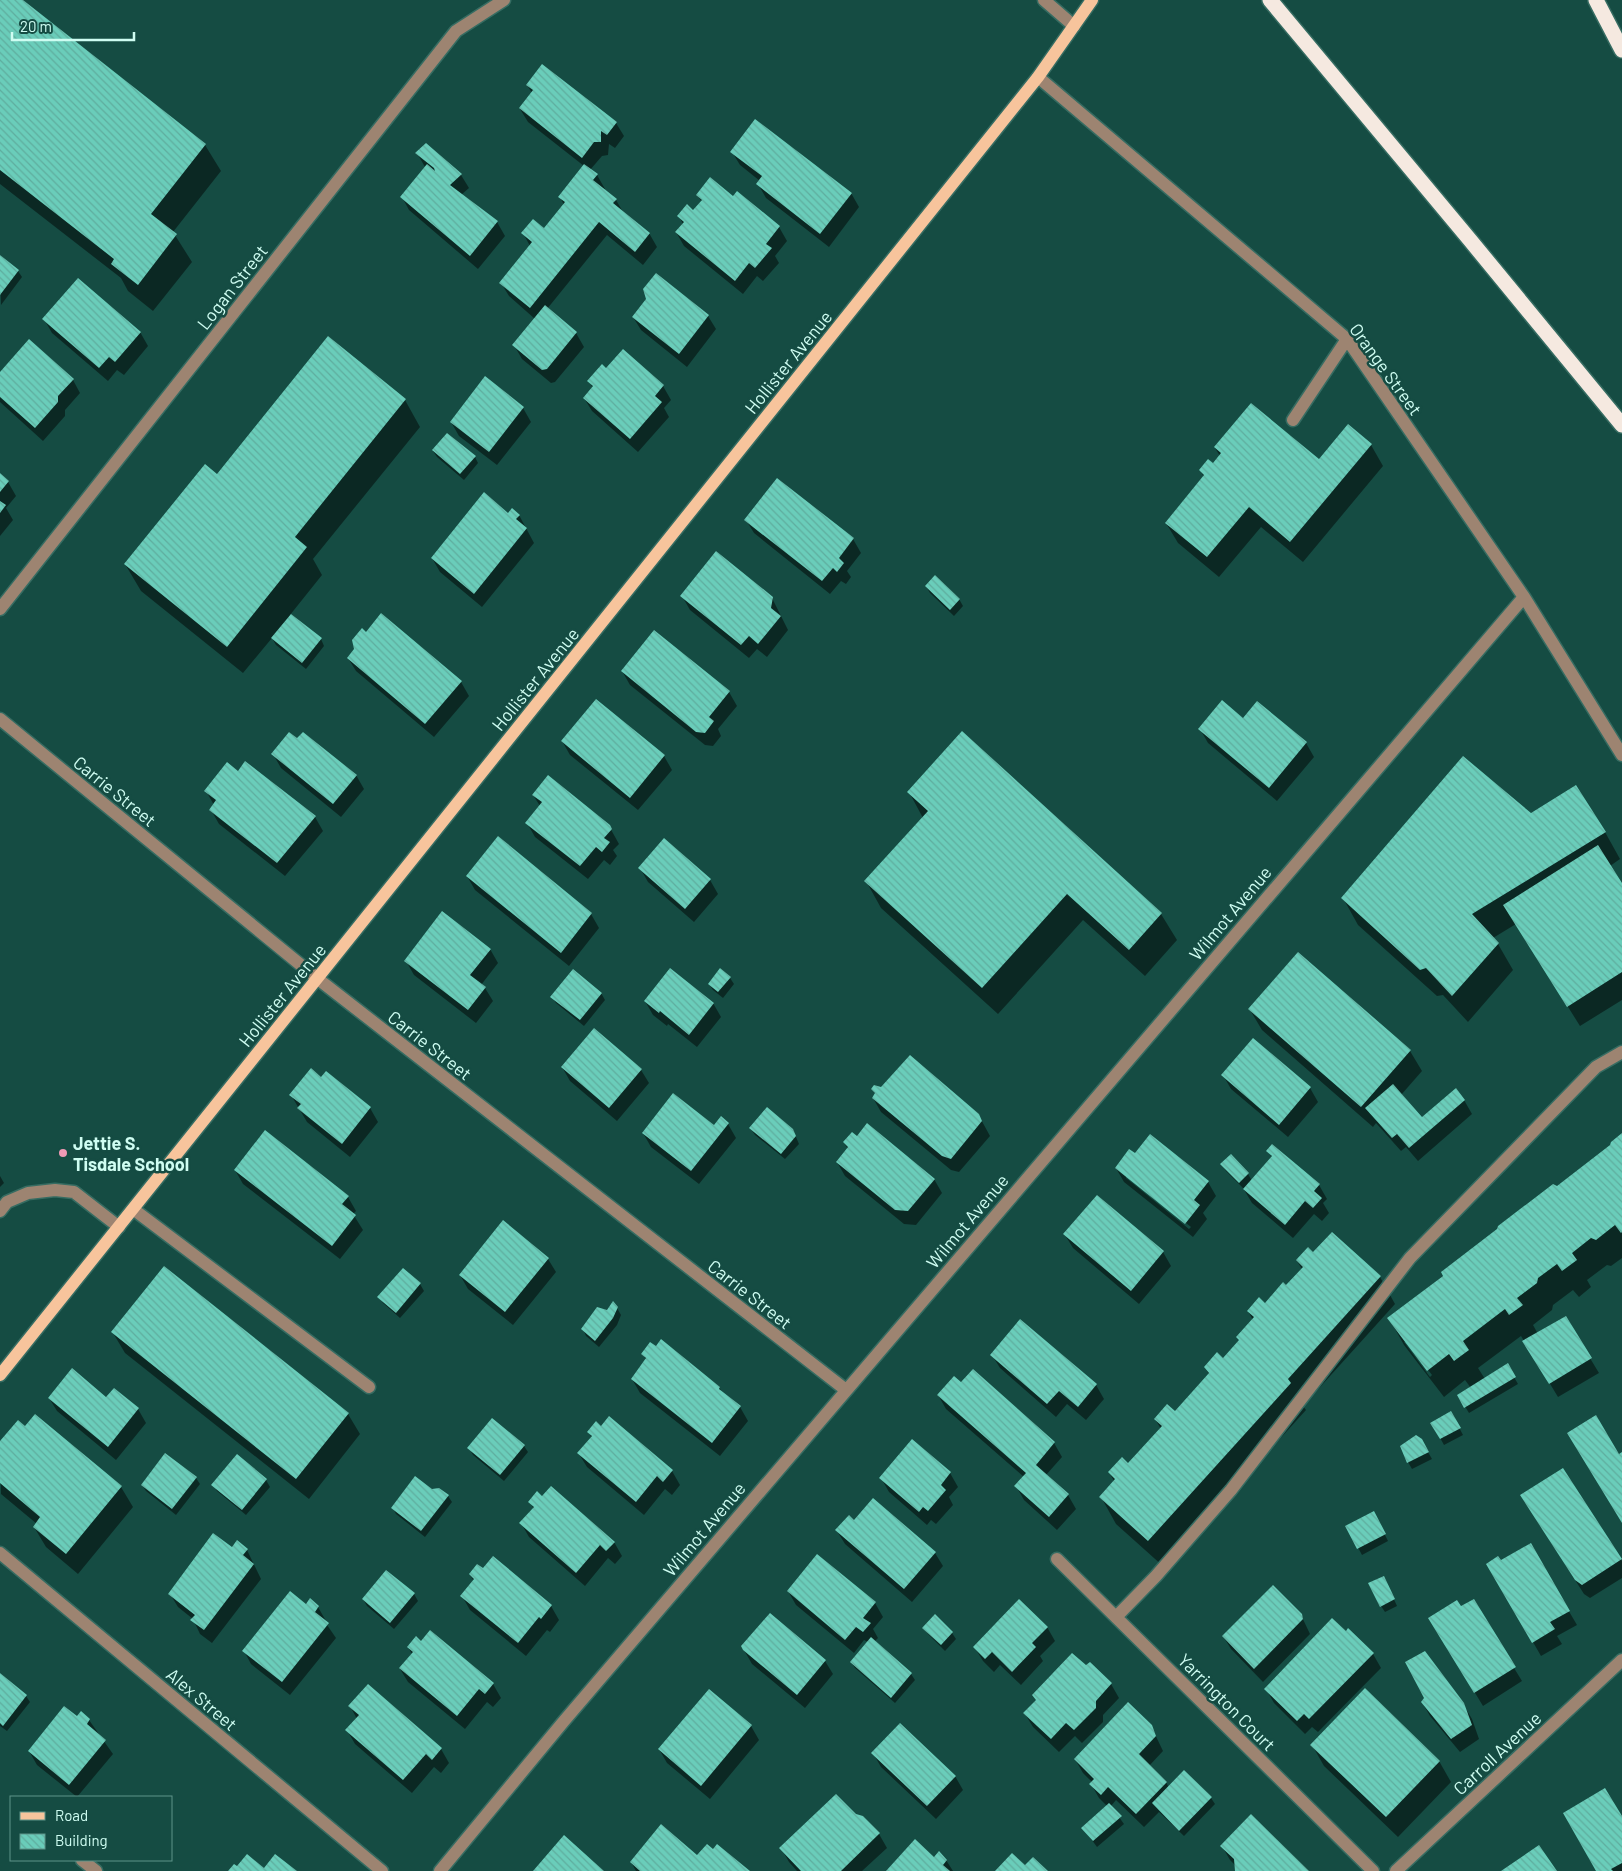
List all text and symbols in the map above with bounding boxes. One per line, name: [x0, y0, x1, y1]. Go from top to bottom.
scale bar: [12, 10, 135, 42]
text: 20 m: [20, 17, 52, 35]
street label: Logan Street: [192, 240, 272, 334]
street label: Hollister Avenue: [740, 306, 836, 418]
street label: Orange Street: [1345, 319, 1427, 419]
street label: Hollister Avenue: [487, 623, 583, 735]
street label: Carrie Street: [69, 751, 161, 831]
street label: Wilmot Avenue: [1184, 861, 1276, 965]
street label: Hollister Avenue: [234, 939, 330, 1051]
street label: Carrie Street: [384, 1006, 476, 1084]
place label: Jettie S. Tisdale School: [73, 1132, 189, 1175]
marker: Jettie S. Tisdale School: [57, 1147, 69, 1159]
street label: Wilmot Avenue: [921, 1169, 1013, 1273]
street label: Carrie Street: [704, 1255, 796, 1333]
street label: Wilmot Avenue: [658, 1477, 750, 1581]
street label: Yarrington Court: [1174, 1649, 1280, 1755]
street label: Alex Street: [162, 1663, 242, 1735]
street label: Carroll Avenue: [1449, 1707, 1545, 1799]
legend: [10, 1796, 172, 1861]
text: Road: [55, 1806, 88, 1824]
text: Building: [55, 1831, 108, 1849]

